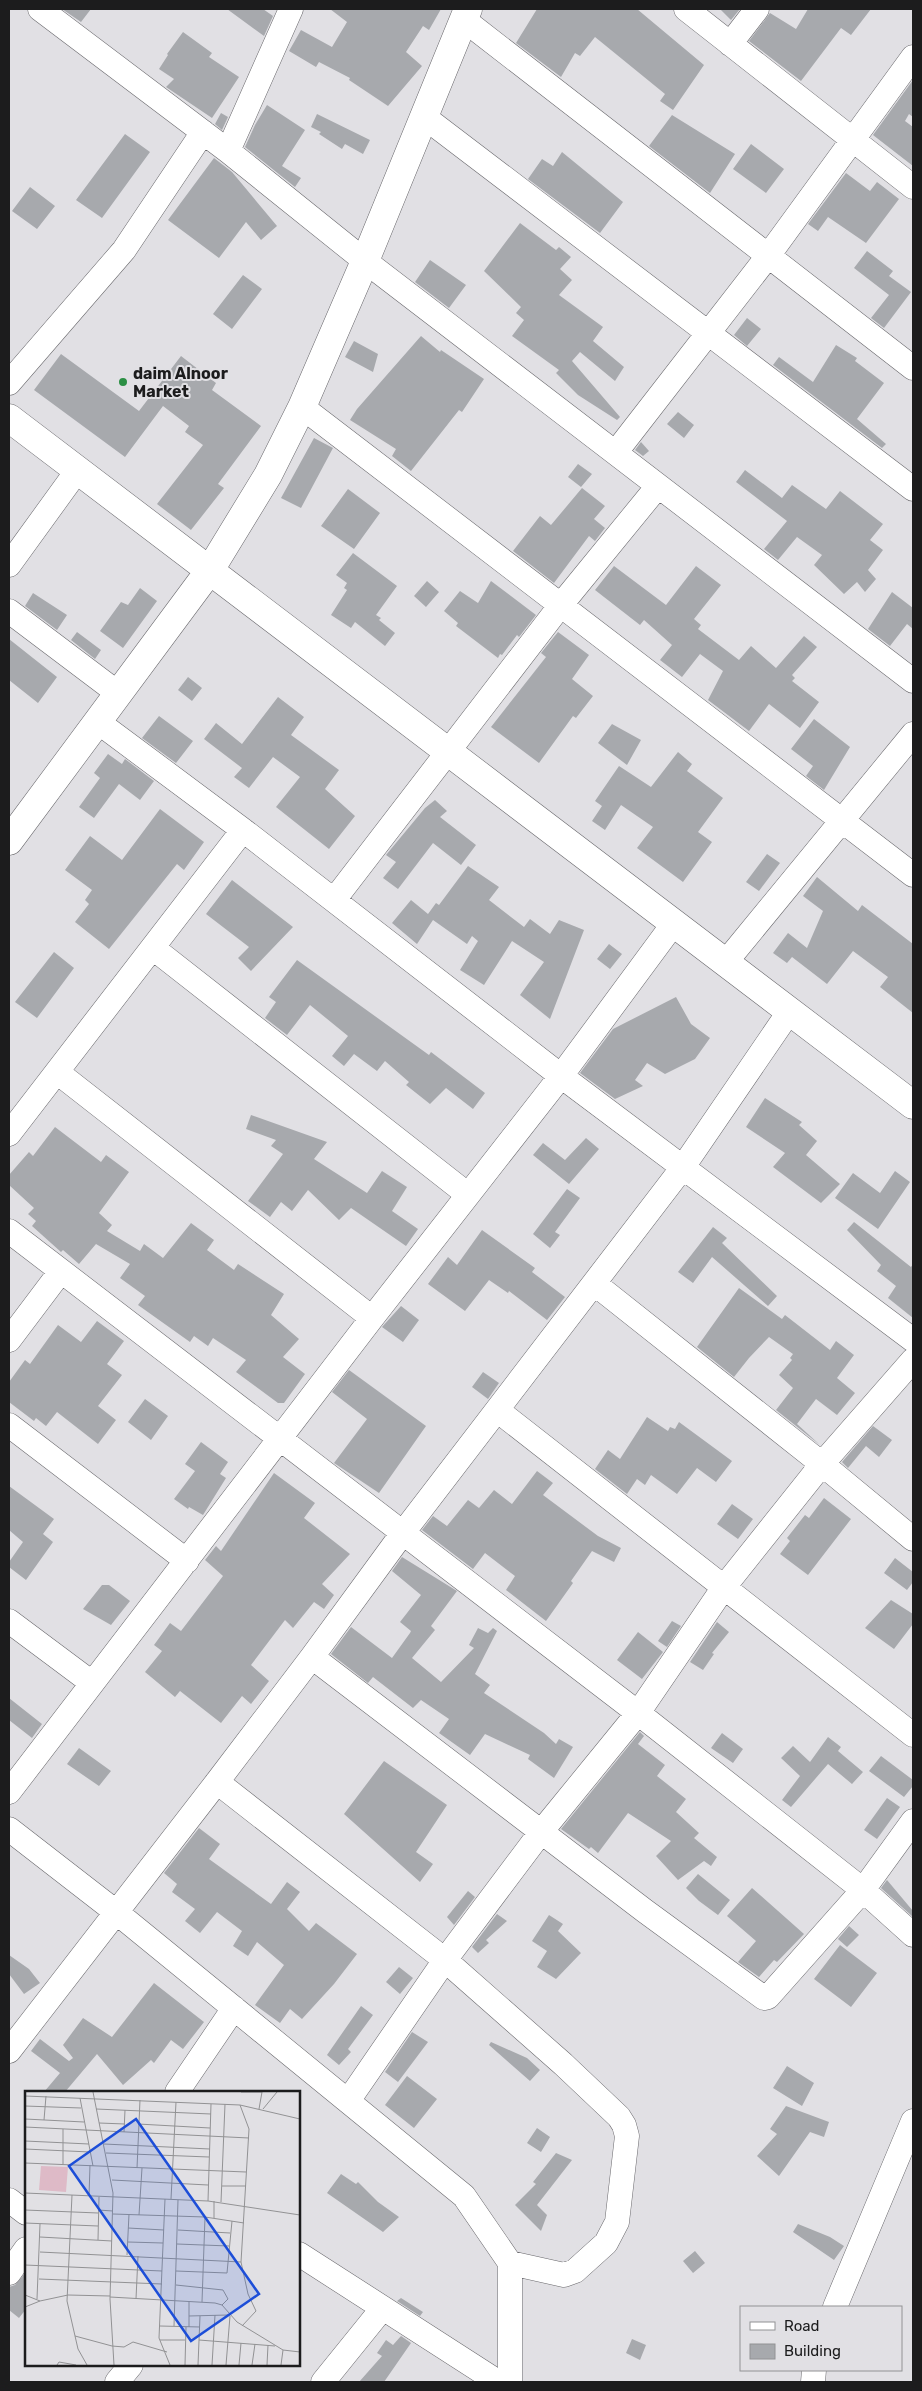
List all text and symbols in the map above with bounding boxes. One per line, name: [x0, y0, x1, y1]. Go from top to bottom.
place label: daim Alnoor Market: [133, 364, 229, 401]
marker: daim Alnoor Market: [117, 376, 129, 388]
inset map: [25, 2091, 300, 2366]
legend: [740, 2306, 902, 2371]
text: Road: [784, 2317, 820, 2335]
text: Building: [784, 2342, 841, 2360]

